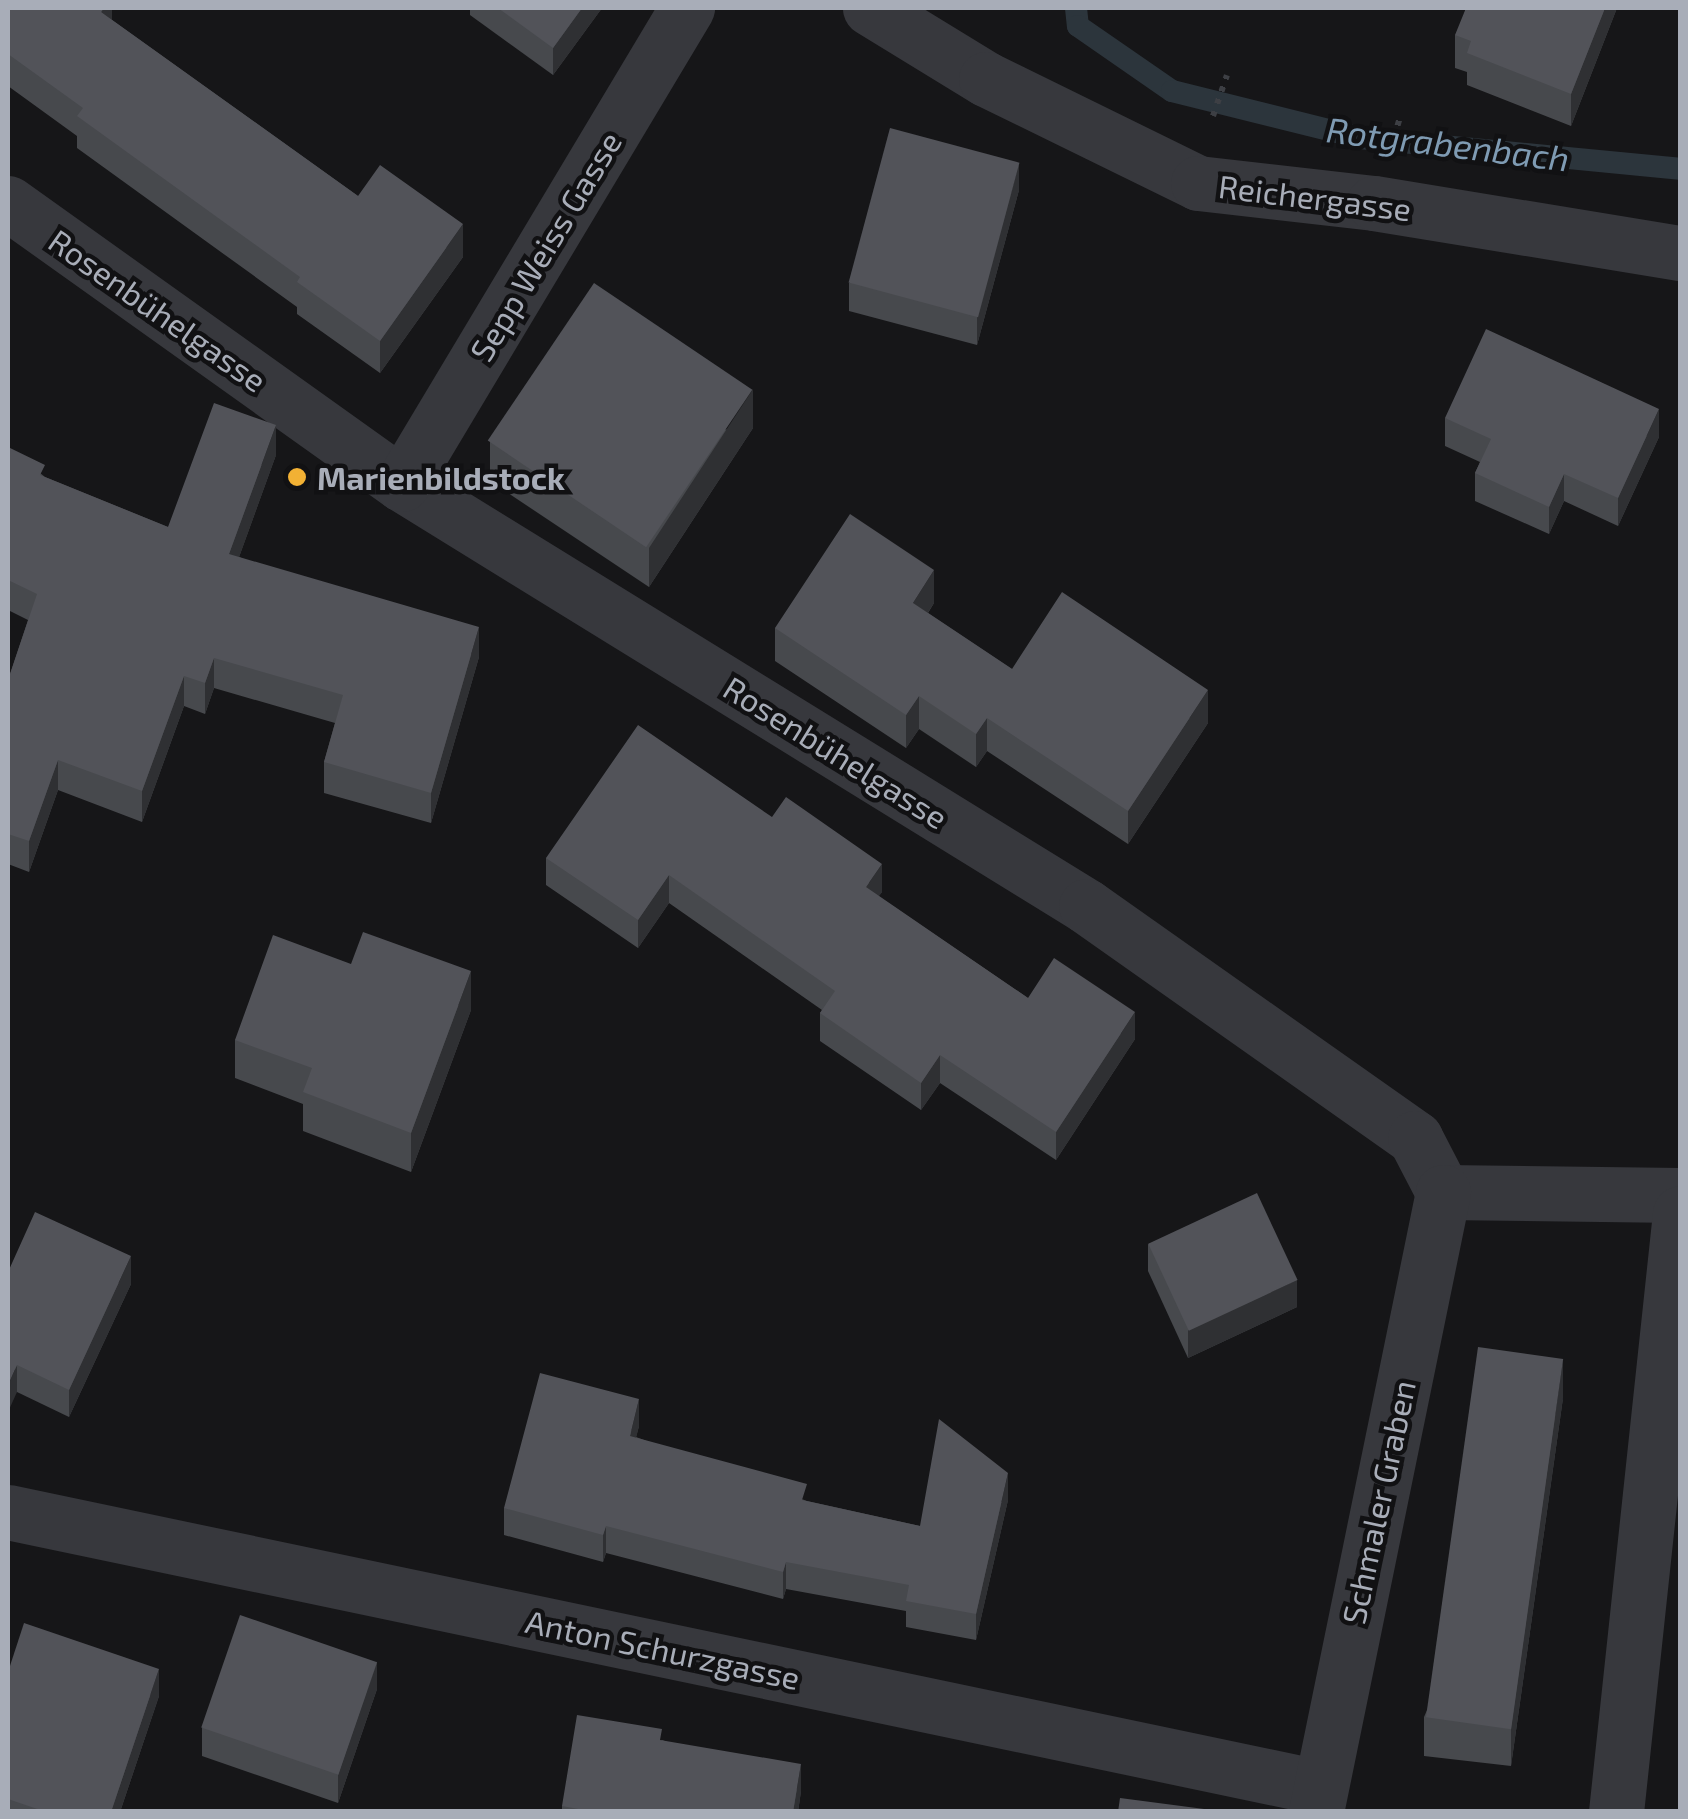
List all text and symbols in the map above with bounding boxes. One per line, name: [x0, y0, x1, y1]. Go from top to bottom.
water label: Rotgrabenbach: [1324, 107, 1572, 179]
street label: Sepp Weiss Gasse: [461, 124, 629, 368]
street label: Reichergasse: [1216, 166, 1414, 228]
street label: Rosenbühelgasse: [42, 221, 274, 399]
place label: Marienbildstock: [317, 458, 565, 496]
marker: Marienbildstock: [286, 466, 308, 488]
street label: Rosenbühelgasse: [717, 668, 955, 836]
street label: Schmaler Graben: [1333, 1376, 1423, 1628]
street label: Anton Schurzgasse: [522, 1601, 804, 1697]

